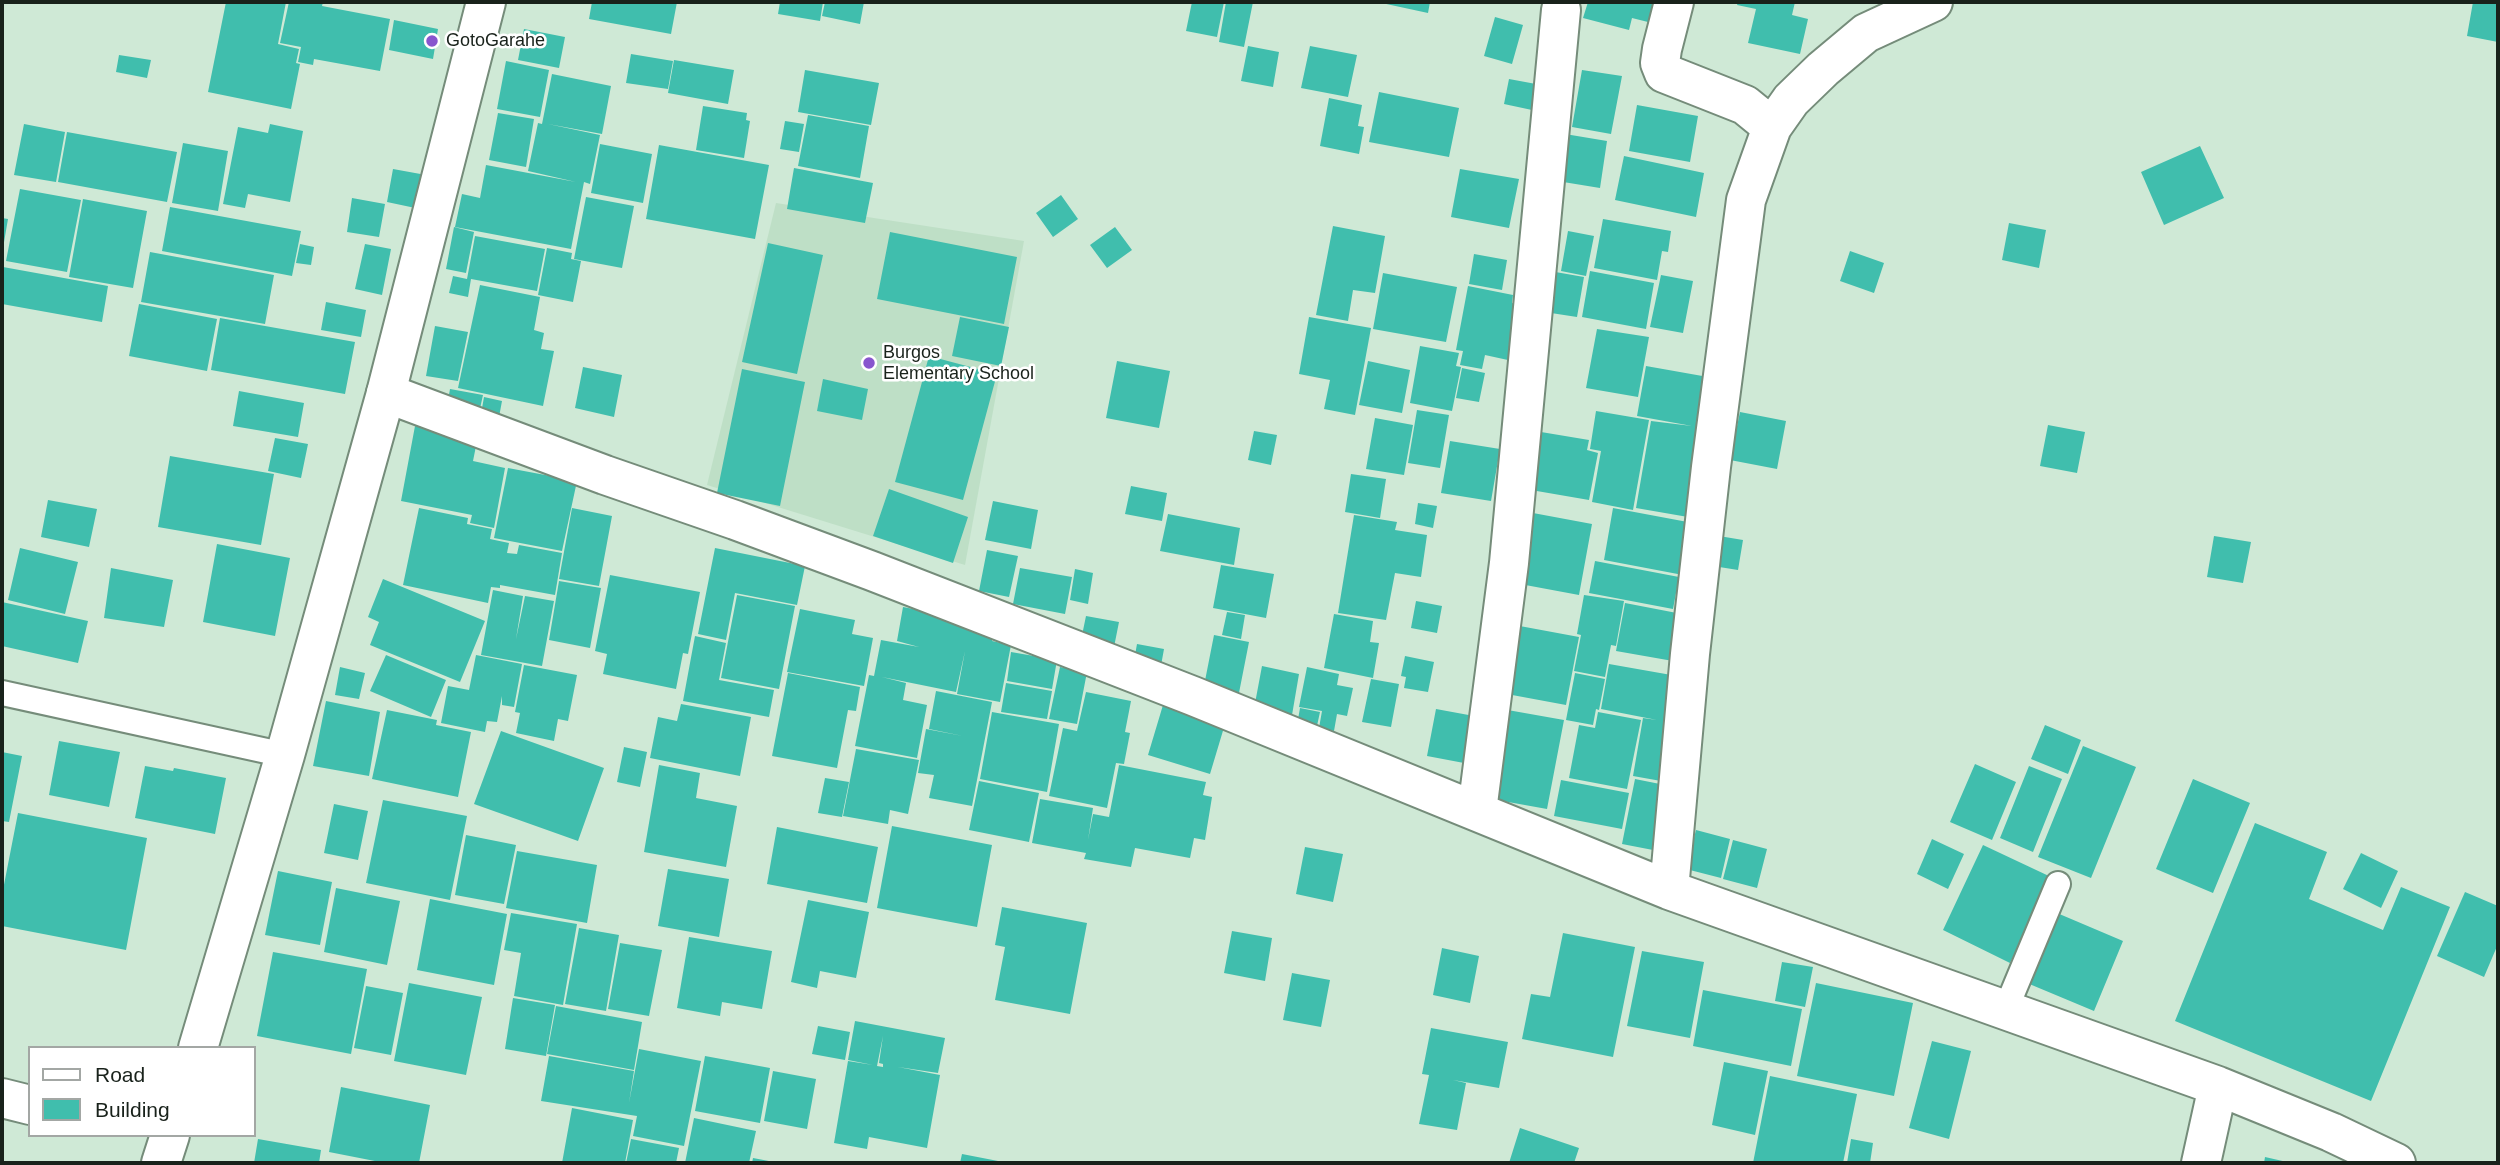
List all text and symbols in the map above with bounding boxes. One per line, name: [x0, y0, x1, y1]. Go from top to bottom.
place label: GotoGarahe: [446, 30, 545, 52]
marker: GotoGarahe: [424, 33, 440, 49]
place label: Burgos Elementary School: [883, 342, 1034, 384]
marker: Burgos Elementary School: [861, 355, 877, 371]
legend: [28, 1046, 256, 1137]
text: Road: [95, 1063, 145, 1086]
text: Building: [95, 1098, 170, 1121]

